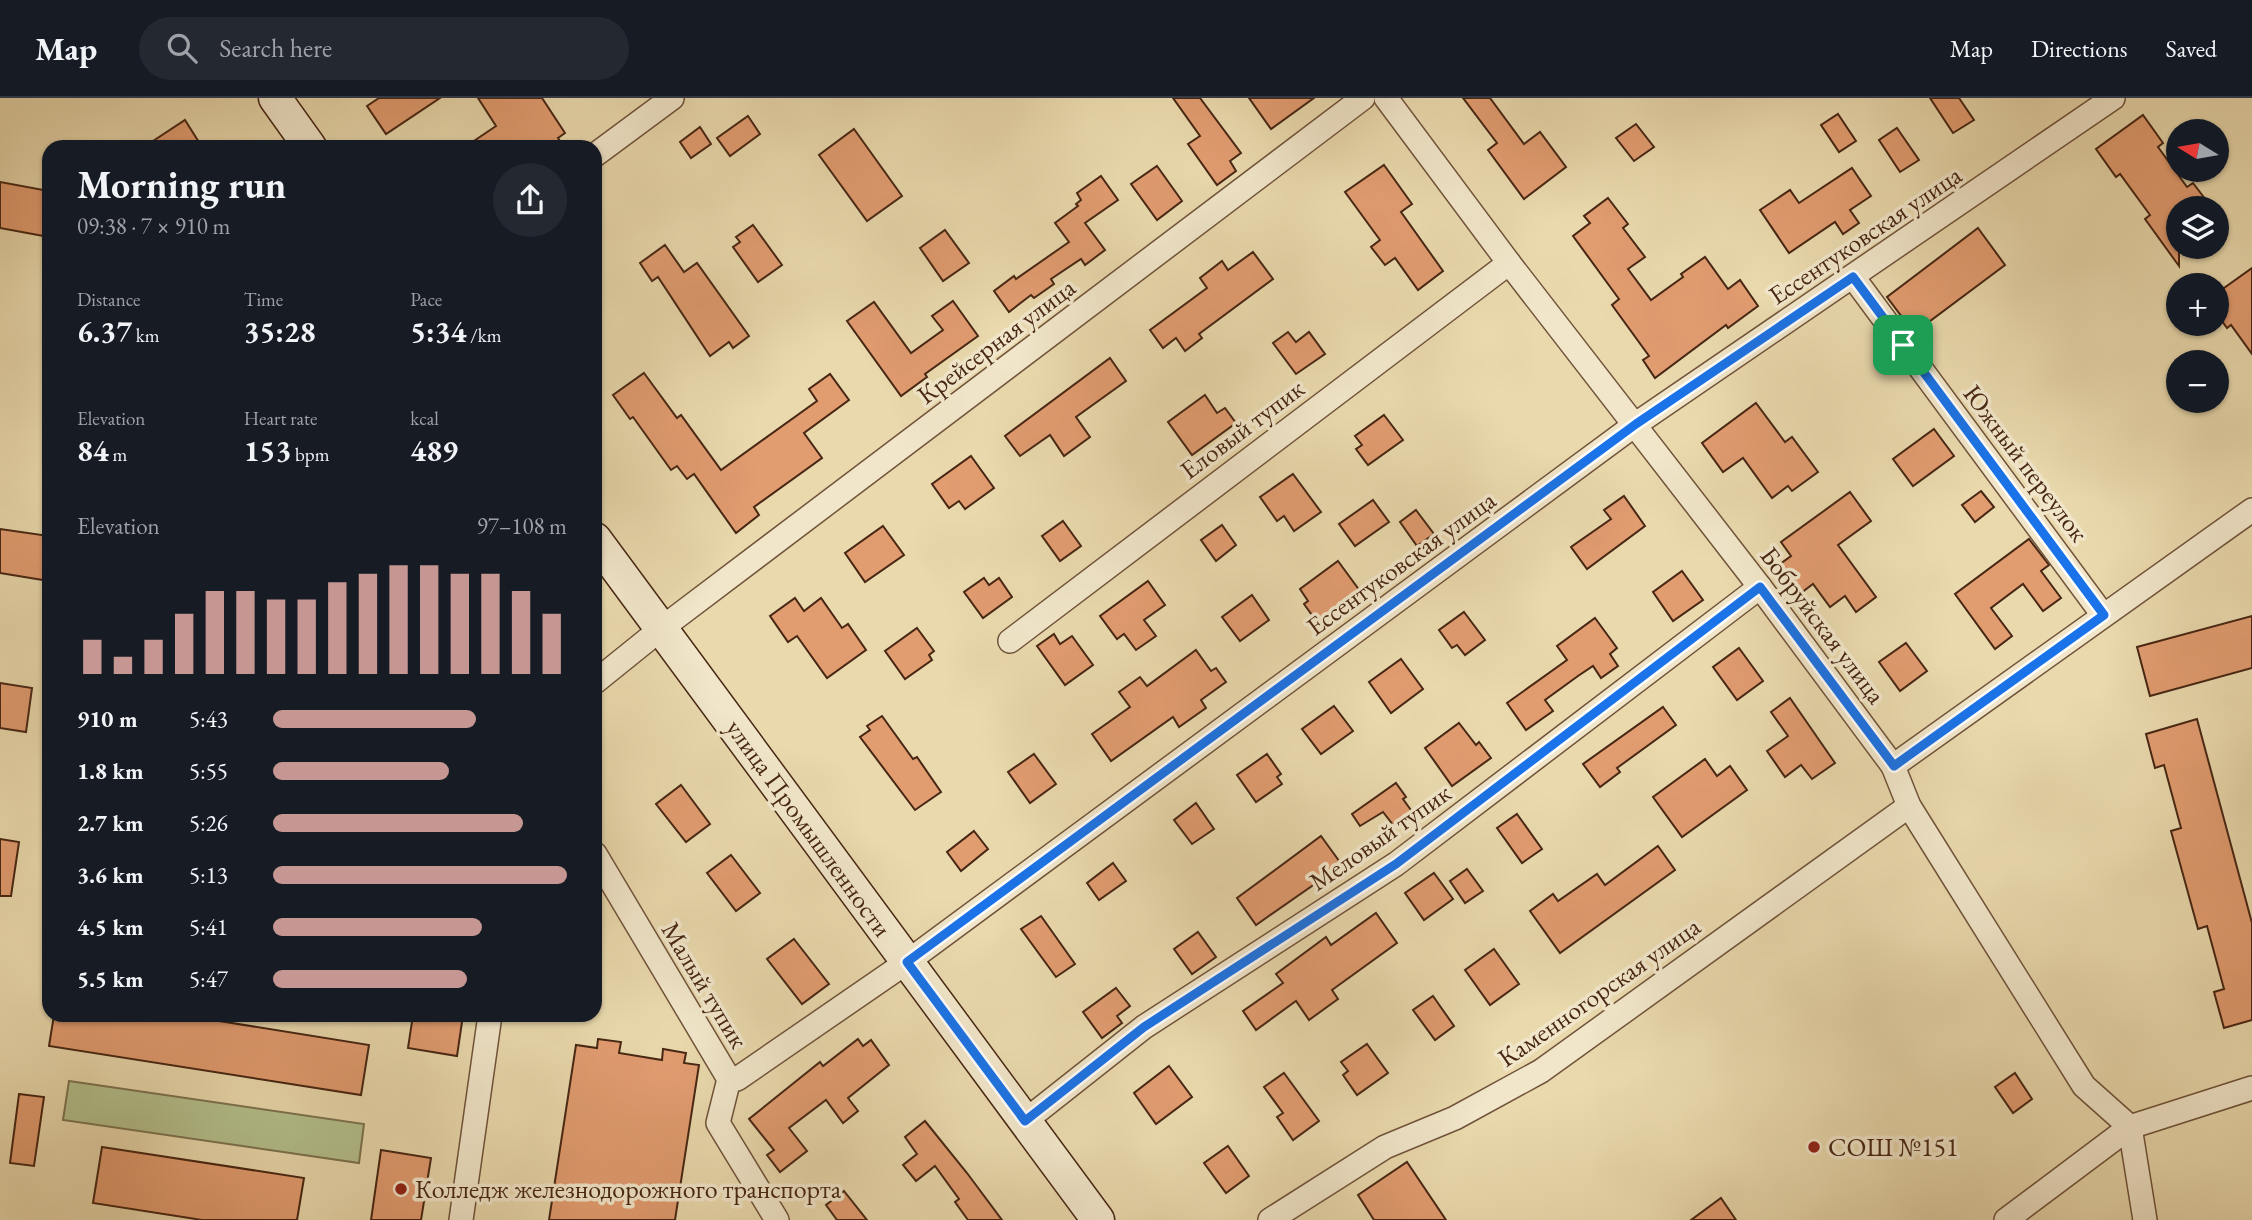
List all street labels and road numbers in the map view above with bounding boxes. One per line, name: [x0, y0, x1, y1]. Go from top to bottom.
street label: Ессентуковская улица: [1762, 157, 1969, 312]
street label: Крейсерная улица: [910, 270, 1082, 412]
street label: Еловый тупик: [1173, 371, 1311, 487]
street label: Южный переулок: [1956, 377, 2097, 549]
street label: Ессентуковская улица: [1300, 483, 1503, 643]
street label: Бобруйская улица: [1753, 539, 1894, 711]
street label: улица Промышленности: [718, 712, 900, 944]
street label: Меловый тупик: [1302, 775, 1458, 898]
street label: Каменногорская улица: [1491, 909, 1707, 1075]
street label: Малый тупик: [654, 915, 756, 1055]

